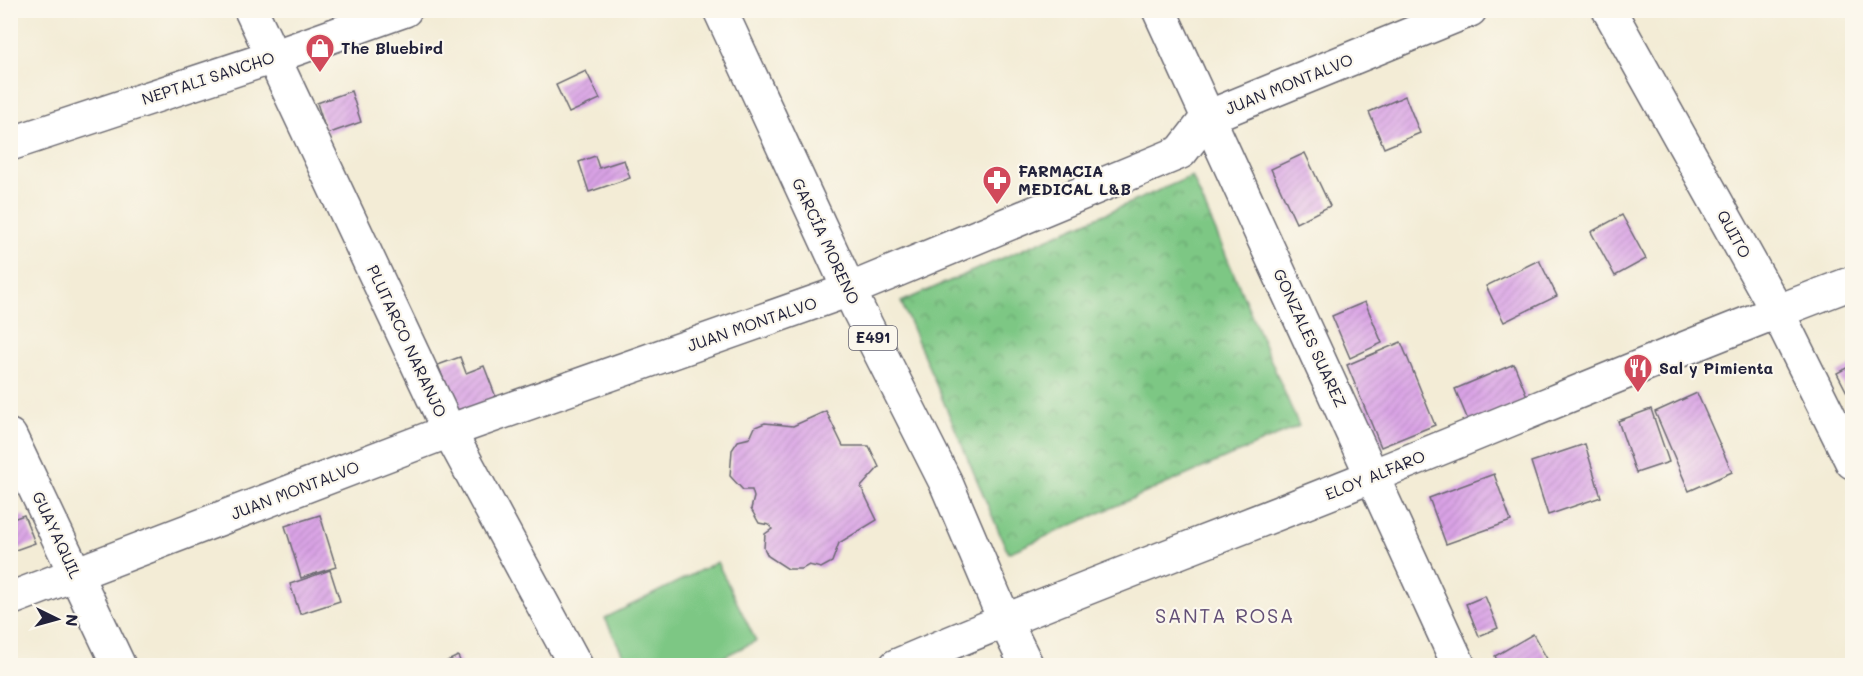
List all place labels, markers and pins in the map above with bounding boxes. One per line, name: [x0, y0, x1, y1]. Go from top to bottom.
shop icon: The Bluebird: [304, 32, 336, 74]
place label: The Bluebird: [341, 37, 443, 58]
place label: FARMACIA MEDICAL L&B: [1018, 160, 1131, 199]
pharmacy icon: FARMACIA MEDICAL L&B: [981, 164, 1013, 206]
restaurant icon: Sal y Pimienta: [1622, 352, 1654, 394]
place label: Sal y Pimienta: [1659, 357, 1774, 378]

